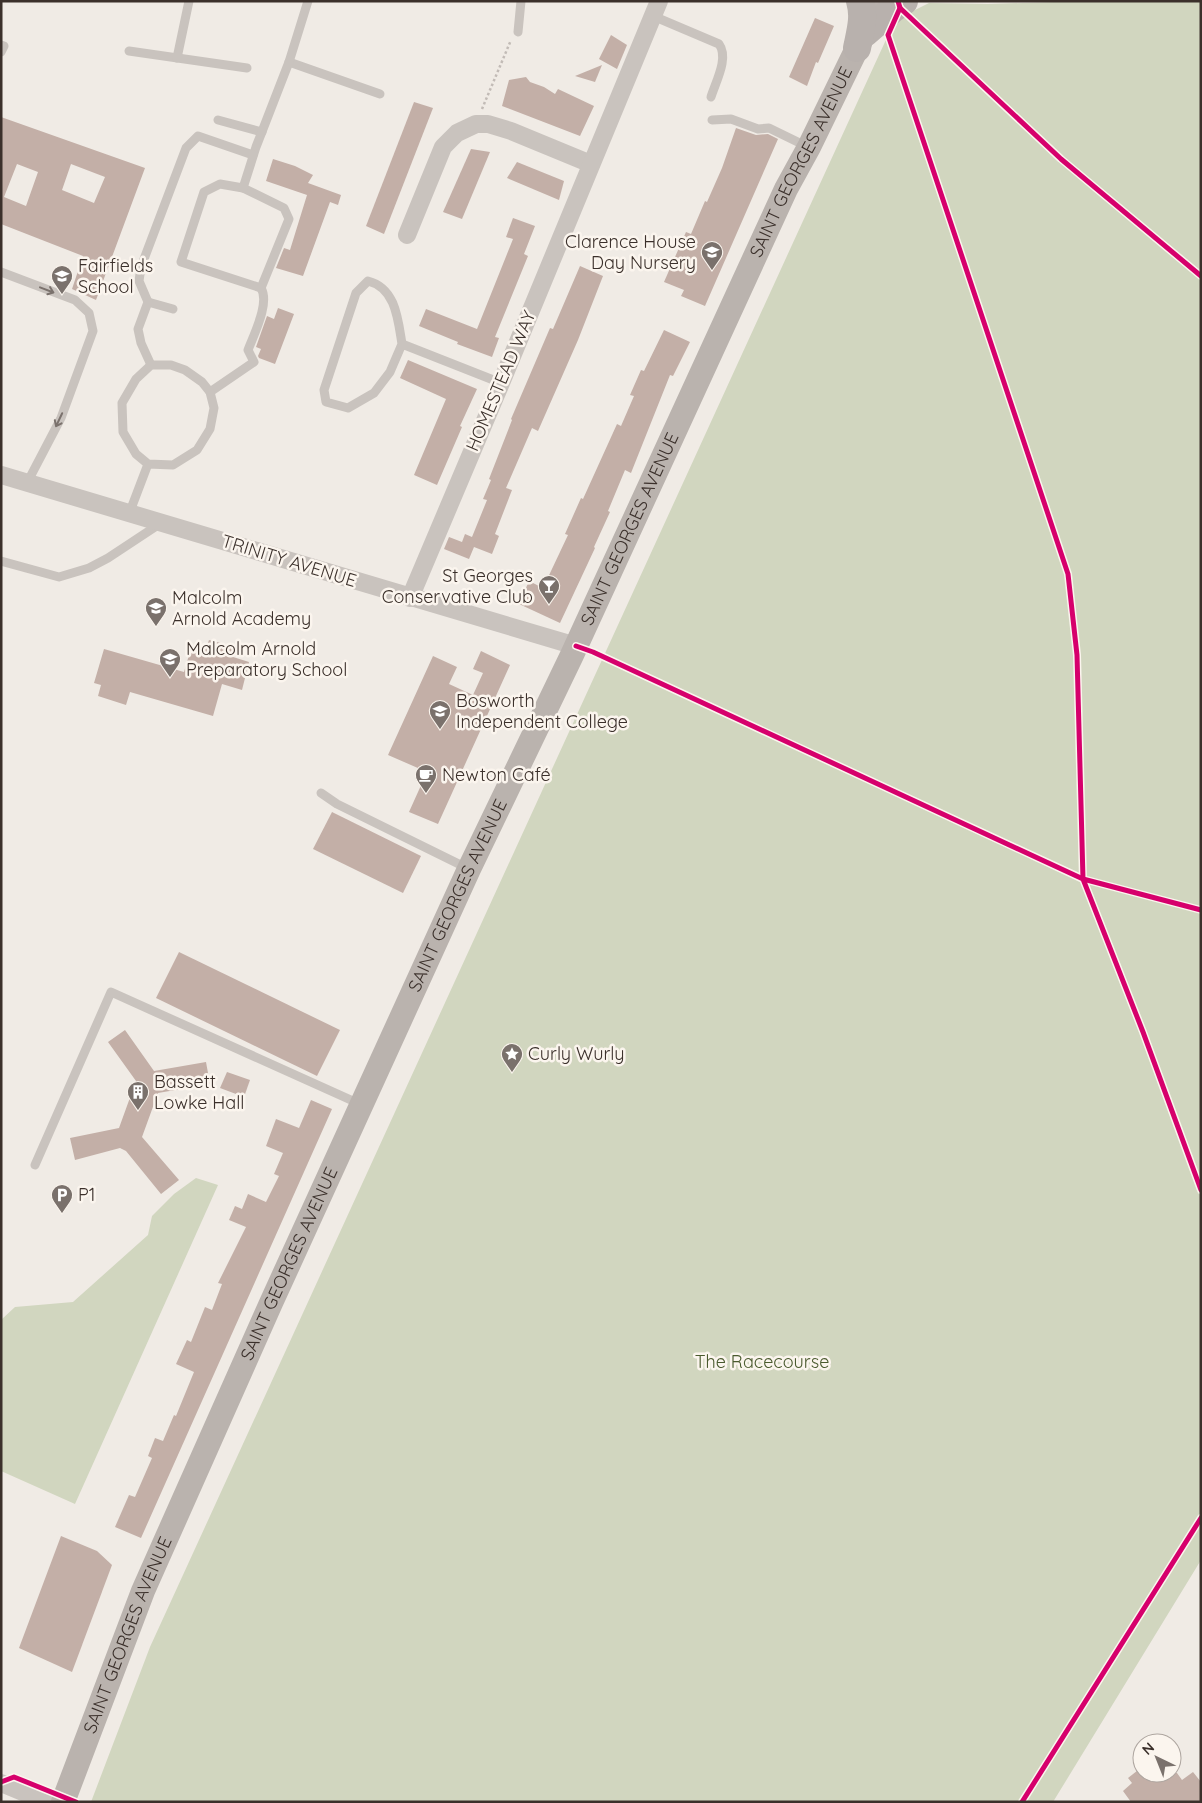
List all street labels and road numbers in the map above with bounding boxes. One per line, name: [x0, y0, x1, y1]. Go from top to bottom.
street label: SAINT GEORGES AVENUE: [744, 63, 857, 261]
street label: HOMESTEAD WAY: [461, 307, 541, 455]
street label: SAINT GEORGES AVENUE: [575, 429, 684, 629]
street label: TRINITY AVENUE: [219, 529, 359, 592]
street label: SAINT GEORGES AVENUE: [403, 795, 512, 995]
street label: SAINT GEORGES AVENUE: [235, 1163, 342, 1364]
street label: SAINT GEORGES AVENUE: [78, 1533, 177, 1737]

